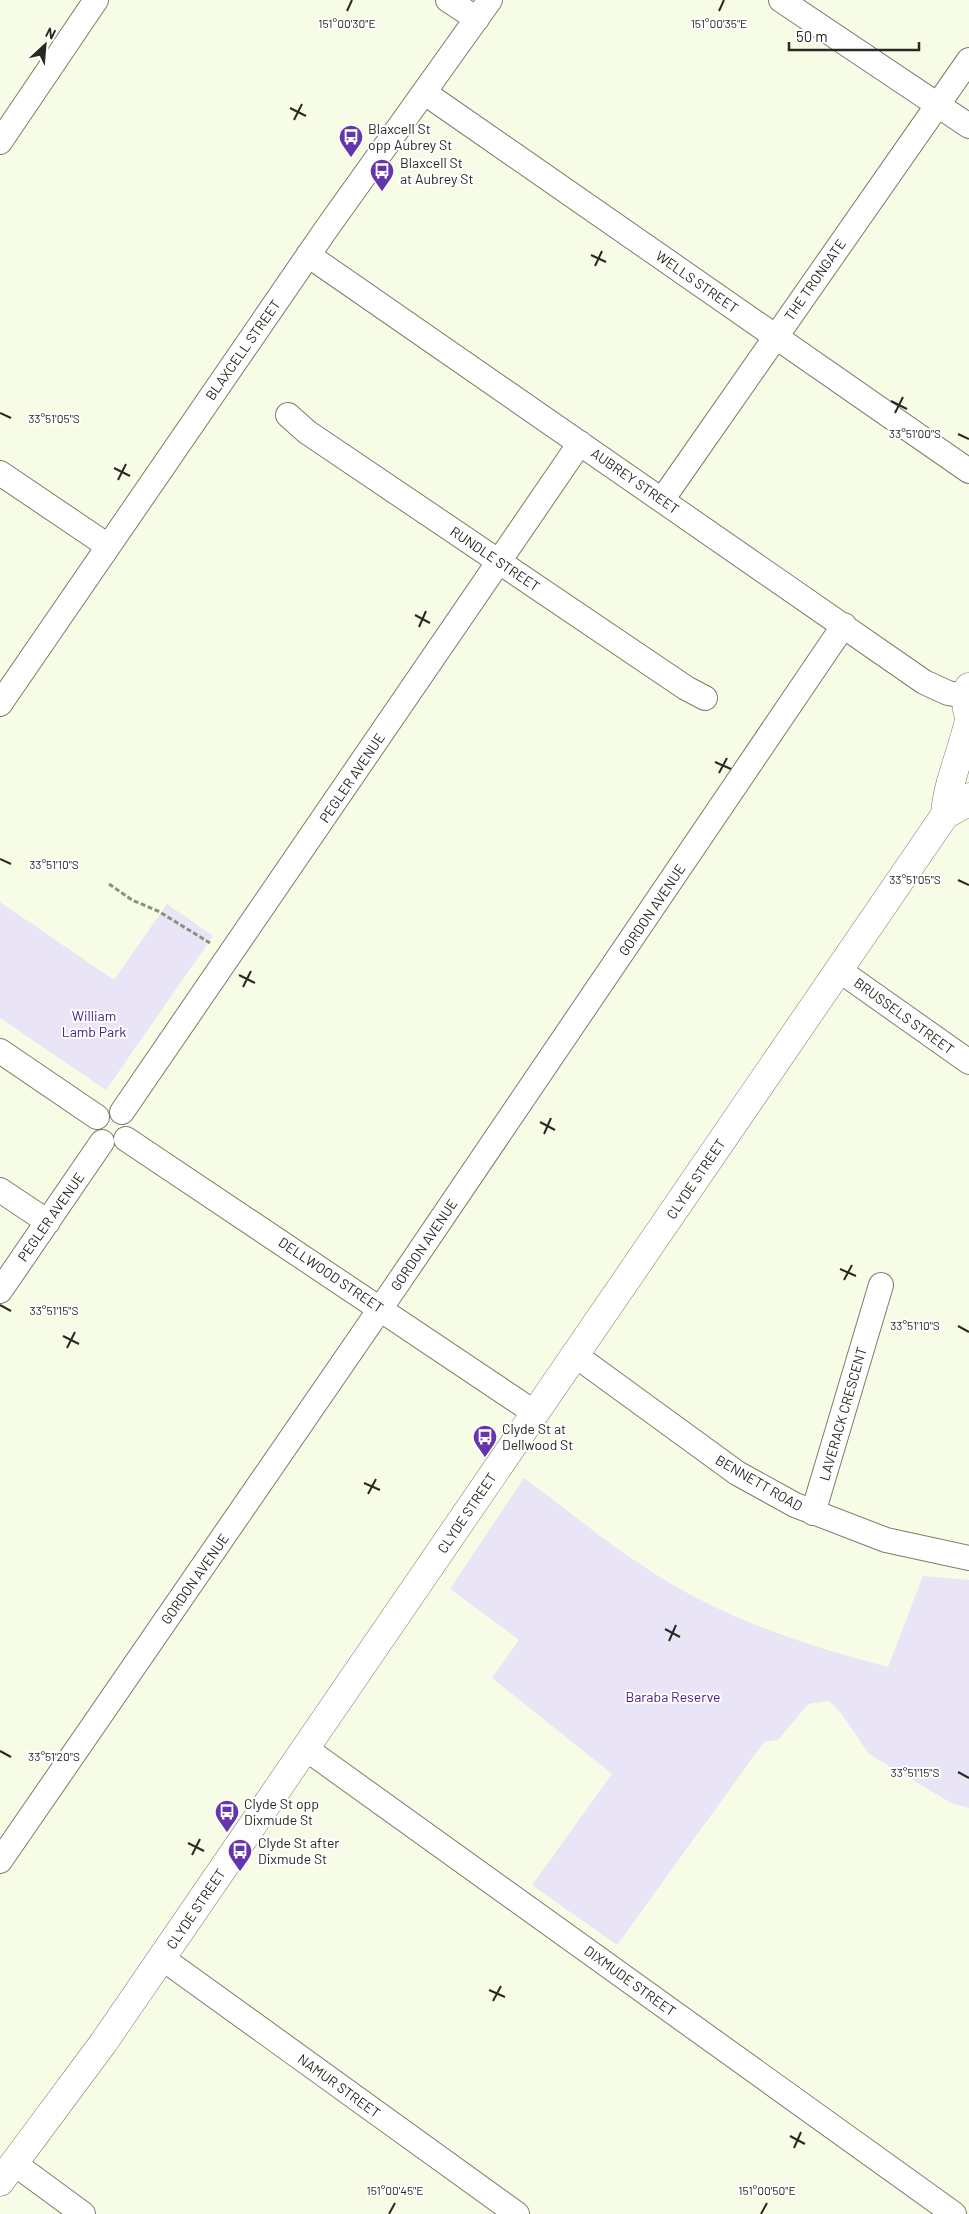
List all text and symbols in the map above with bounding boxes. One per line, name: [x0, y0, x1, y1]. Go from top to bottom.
text: 151°00'30"E: [318, 16, 376, 30]
text: 151°00'35"E: [691, 16, 747, 30]
north arrow: [20, 20, 70, 70]
scale bar: [789, 20, 919, 52]
text: N: [43, 23, 59, 43]
text: 50 m: [796, 27, 828, 45]
place label: Blaxcell St opp Aubrey St: [368, 120, 452, 153]
bus stop icon: Blaxcell St opp Aubrey St: [338, 124, 364, 158]
place label: Blaxcell St at Aubrey St: [400, 154, 473, 187]
bus stop icon: Blaxcell St at Aubrey St: [369, 158, 395, 192]
street label: THE TRONGATE: [780, 236, 849, 324]
street label: WELLS STREET: [653, 247, 742, 316]
street label: BLAXCELL STREET: [202, 296, 284, 403]
text: 33°51'05"S: [28, 411, 80, 425]
text: 33°51'00"S: [889, 426, 941, 440]
street label: AUBREY STREET: [588, 444, 683, 517]
street label: RUNDLE STREET: [447, 522, 543, 595]
street label: PEGLER AVENUE: [315, 730, 388, 826]
text: 33°51'10"S: [29, 857, 79, 871]
street label: GORDON AVENUE: [615, 861, 688, 959]
text: 33°51'05"S: [889, 872, 941, 886]
street label: BRUSSELS STREET: [851, 974, 958, 1058]
park label: William Lamb Park: [62, 1007, 126, 1040]
street label: CLYDE STREET: [662, 1135, 729, 1222]
street label: PEGLER AVENUE: [14, 1169, 88, 1264]
street label: GORDON AVENUE: [387, 1196, 460, 1294]
street label: DELLWOOD STREET: [276, 1233, 387, 1316]
text: 33°51'15"S: [29, 1303, 79, 1317]
text: 33°51'10"S: [890, 1318, 940, 1332]
street label: LAVERACK CRESCENT: [815, 1345, 870, 1483]
place label: Clyde St at Dellwood St: [502, 1420, 573, 1453]
bus stop icon: Clyde St at Dellwood St: [472, 1424, 498, 1458]
street label: BENNETT ROAD: [713, 1451, 806, 1514]
street label: CLYDE STREET: [433, 1469, 500, 1556]
street label: GORDON AVENUE: [157, 1530, 232, 1627]
park label: Baraba Reserve: [625, 1688, 721, 1705]
text: 33°51'20"S: [28, 1749, 80, 1763]
text: 33°51'15"S: [890, 1765, 940, 1779]
place label: Clyde St opp Dixmude St: [244, 1795, 319, 1828]
bus stop icon: Clyde St opp Dixmude St: [214, 1799, 240, 1833]
place label: Clyde St after Dixmude St: [258, 1834, 339, 1867]
bus stop icon: Clyde St after Dixmude St: [227, 1838, 253, 1872]
street label: CLYDE STREET: [162, 1865, 229, 1952]
street label: DIXMUDE STREET: [581, 1942, 679, 2019]
street label: NAMUR STREET: [295, 2050, 384, 2121]
text: 151°00'45"E: [366, 2183, 424, 2197]
text: 151°00'50"E: [738, 2183, 796, 2197]

